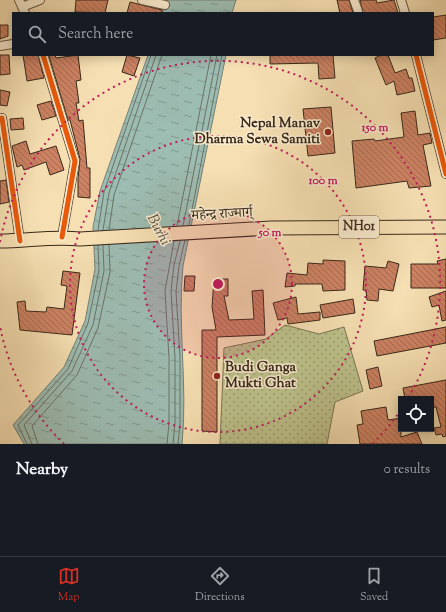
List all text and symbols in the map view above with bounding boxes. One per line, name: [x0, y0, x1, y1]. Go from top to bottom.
search box: [12, 12, 434, 56]
icon: search: [26, 23, 48, 45]
text: Search here: [58, 24, 133, 45]
place label: Nepal Manav Dharma Sewa Samiti: [195, 114, 321, 150]
text: 150 m: [360, 119, 389, 137]
marker: Nepal Manav Dharma Sewa Samiti: [323, 127, 333, 137]
text: 100 m: [307, 172, 338, 190]
street label: महेन्द्र राज्मार्ग्: [190, 202, 255, 227]
water label: Burhi: [141, 211, 175, 250]
road number: NH01: [339, 216, 379, 238]
text: 50 m: [258, 224, 282, 242]
centre of rings: [211, 277, 225, 291]
place label: Budi Ganga Mukti Ghat: [225, 358, 297, 394]
marker: Budi Ganga Mukti Ghat: [212, 371, 222, 381]
map controls: [398, 396, 434, 432]
button: locate: [398, 396, 434, 432]
text: Nearby: [16, 458, 68, 482]
text: 0 results: [384, 461, 430, 479]
tab: Map: [58, 565, 80, 605]
tab: Directions: [195, 565, 245, 605]
tab: Saved: [360, 565, 388, 605]

